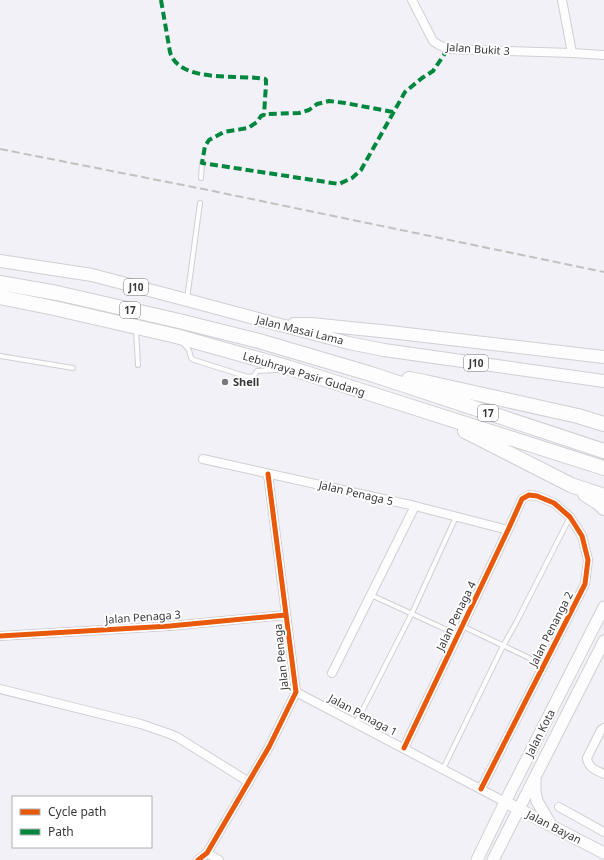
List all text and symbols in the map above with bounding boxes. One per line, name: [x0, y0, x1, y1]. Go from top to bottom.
street label: Jalan Bukit 3: [445, 39, 510, 58]
road number: J10: [124, 279, 148, 295]
road number: 17: [120, 302, 140, 318]
street label: Jalan Masai Lama: [254, 311, 345, 348]
street label: Lebuhraya Pasir Gudang: [241, 348, 367, 399]
road number: J10: [464, 355, 488, 371]
place label: Shell: [233, 374, 259, 389]
marker: Shell: [220, 377, 230, 387]
road number: 17: [478, 405, 498, 421]
street label: Jalan Penaga 5: [317, 476, 395, 508]
street label: Jalan Penaga 4: [432, 578, 479, 654]
street label: Jalan Penanga 2: [525, 589, 576, 670]
street label: Jalan Penaga 3: [104, 606, 181, 627]
street label: Jalan Penaga: [270, 623, 292, 692]
street label: Jalan Penaga 1: [325, 690, 400, 739]
street label: Jalan Kota: [521, 706, 558, 760]
legend: [12, 796, 152, 848]
text: Cycle path: [48, 803, 106, 820]
street label: Jalan Bayan: [523, 806, 584, 847]
text: Path: [48, 823, 74, 840]

